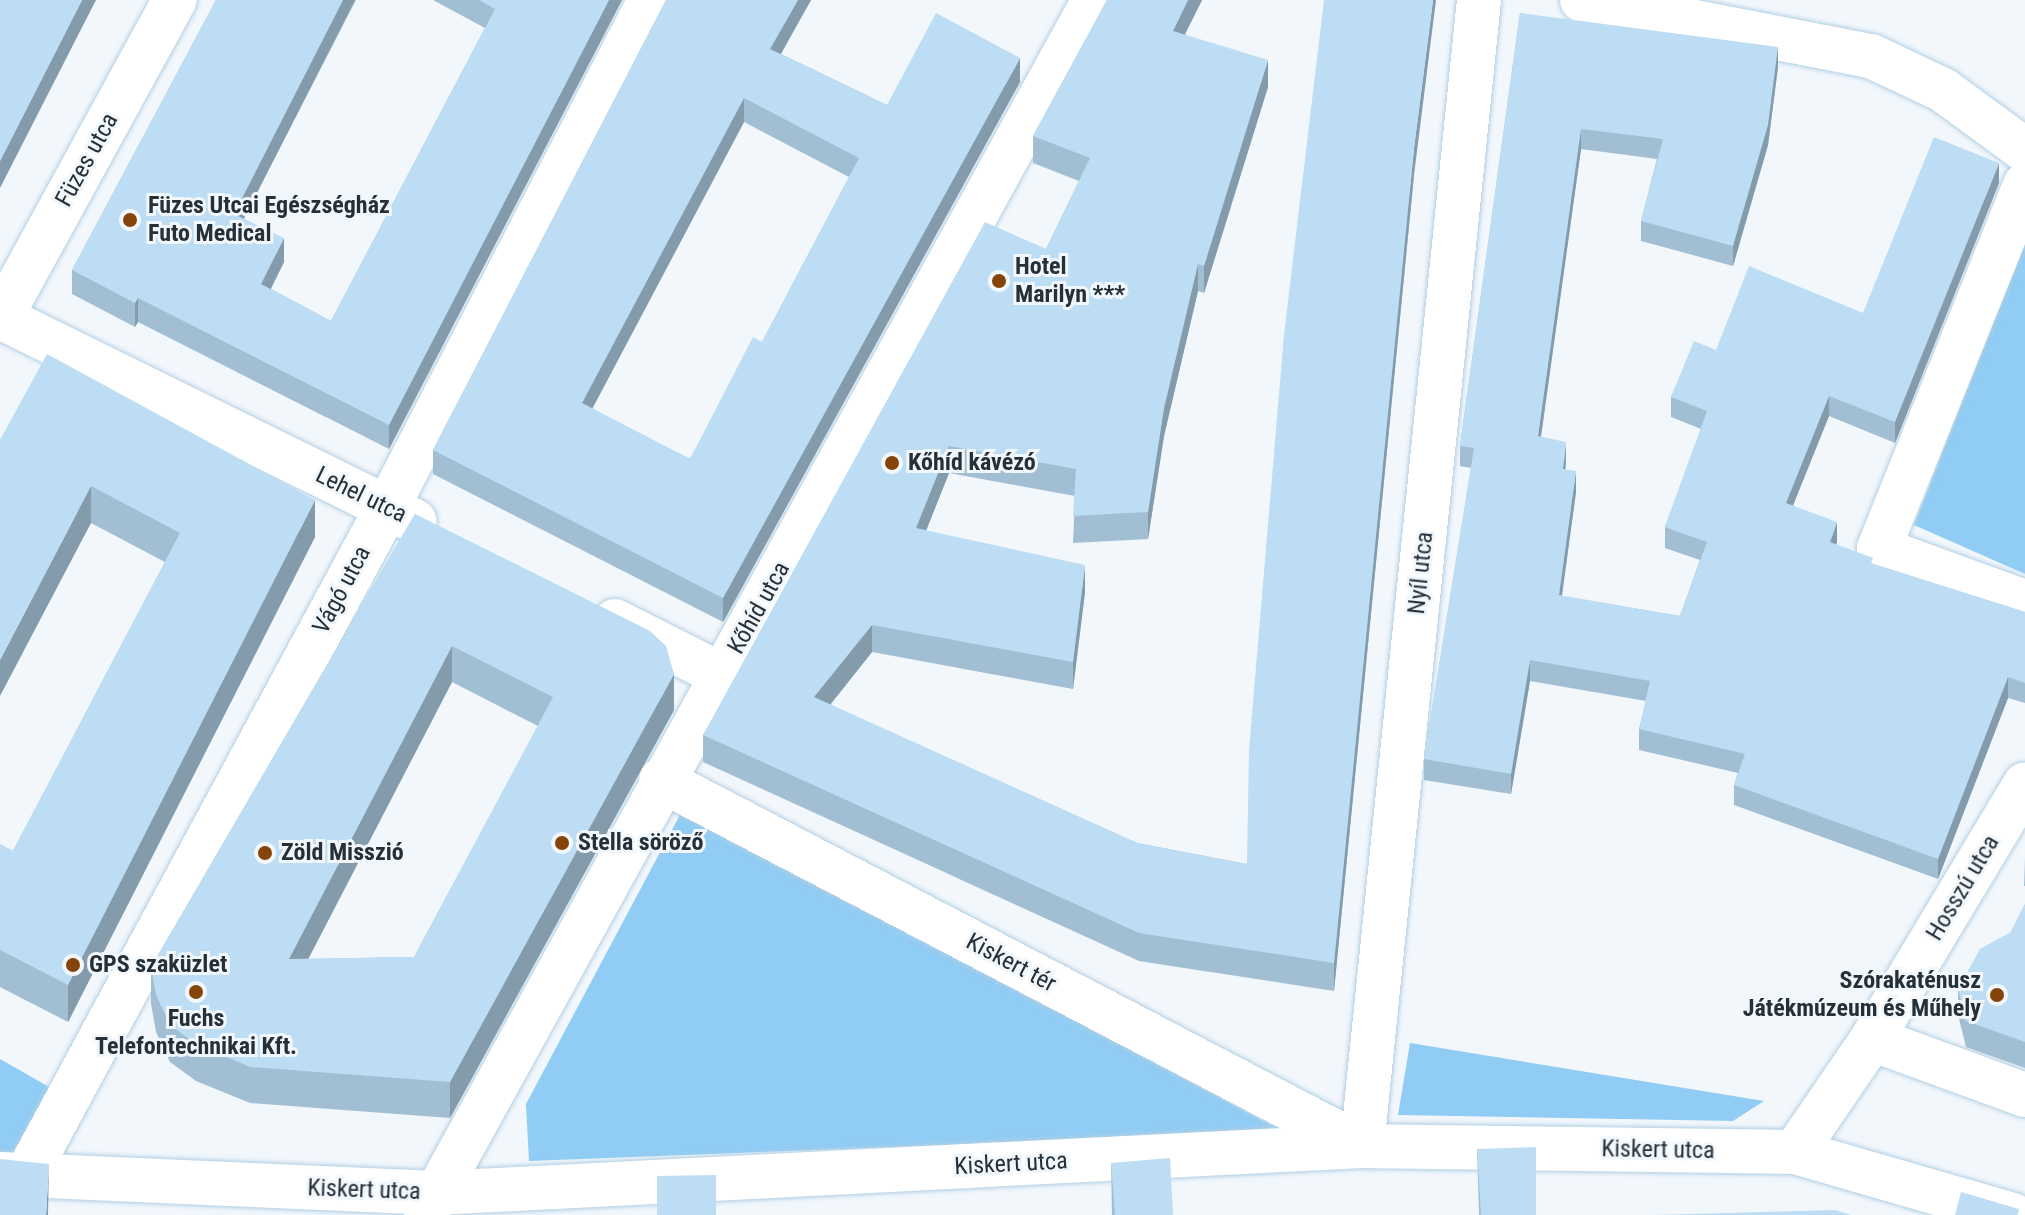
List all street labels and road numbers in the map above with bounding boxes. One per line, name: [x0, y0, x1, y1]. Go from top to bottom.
street label: Füzes utca: [50, 108, 124, 212]
street label: Lehel utca: [311, 461, 411, 529]
street label: Nyíl utca: [1402, 530, 1440, 616]
street label: Vágó utca: [307, 541, 377, 639]
street label: Kőhíd utca: [722, 557, 796, 659]
street label: Hosszú utca: [1920, 830, 2006, 946]
street label: Kiskert tér: [961, 927, 1061, 999]
street label: Kiskert utca: [1601, 1135, 1715, 1165]
street label: Kiskert utca: [954, 1147, 1068, 1181]
street label: Kiskert utca: [307, 1174, 421, 1206]

